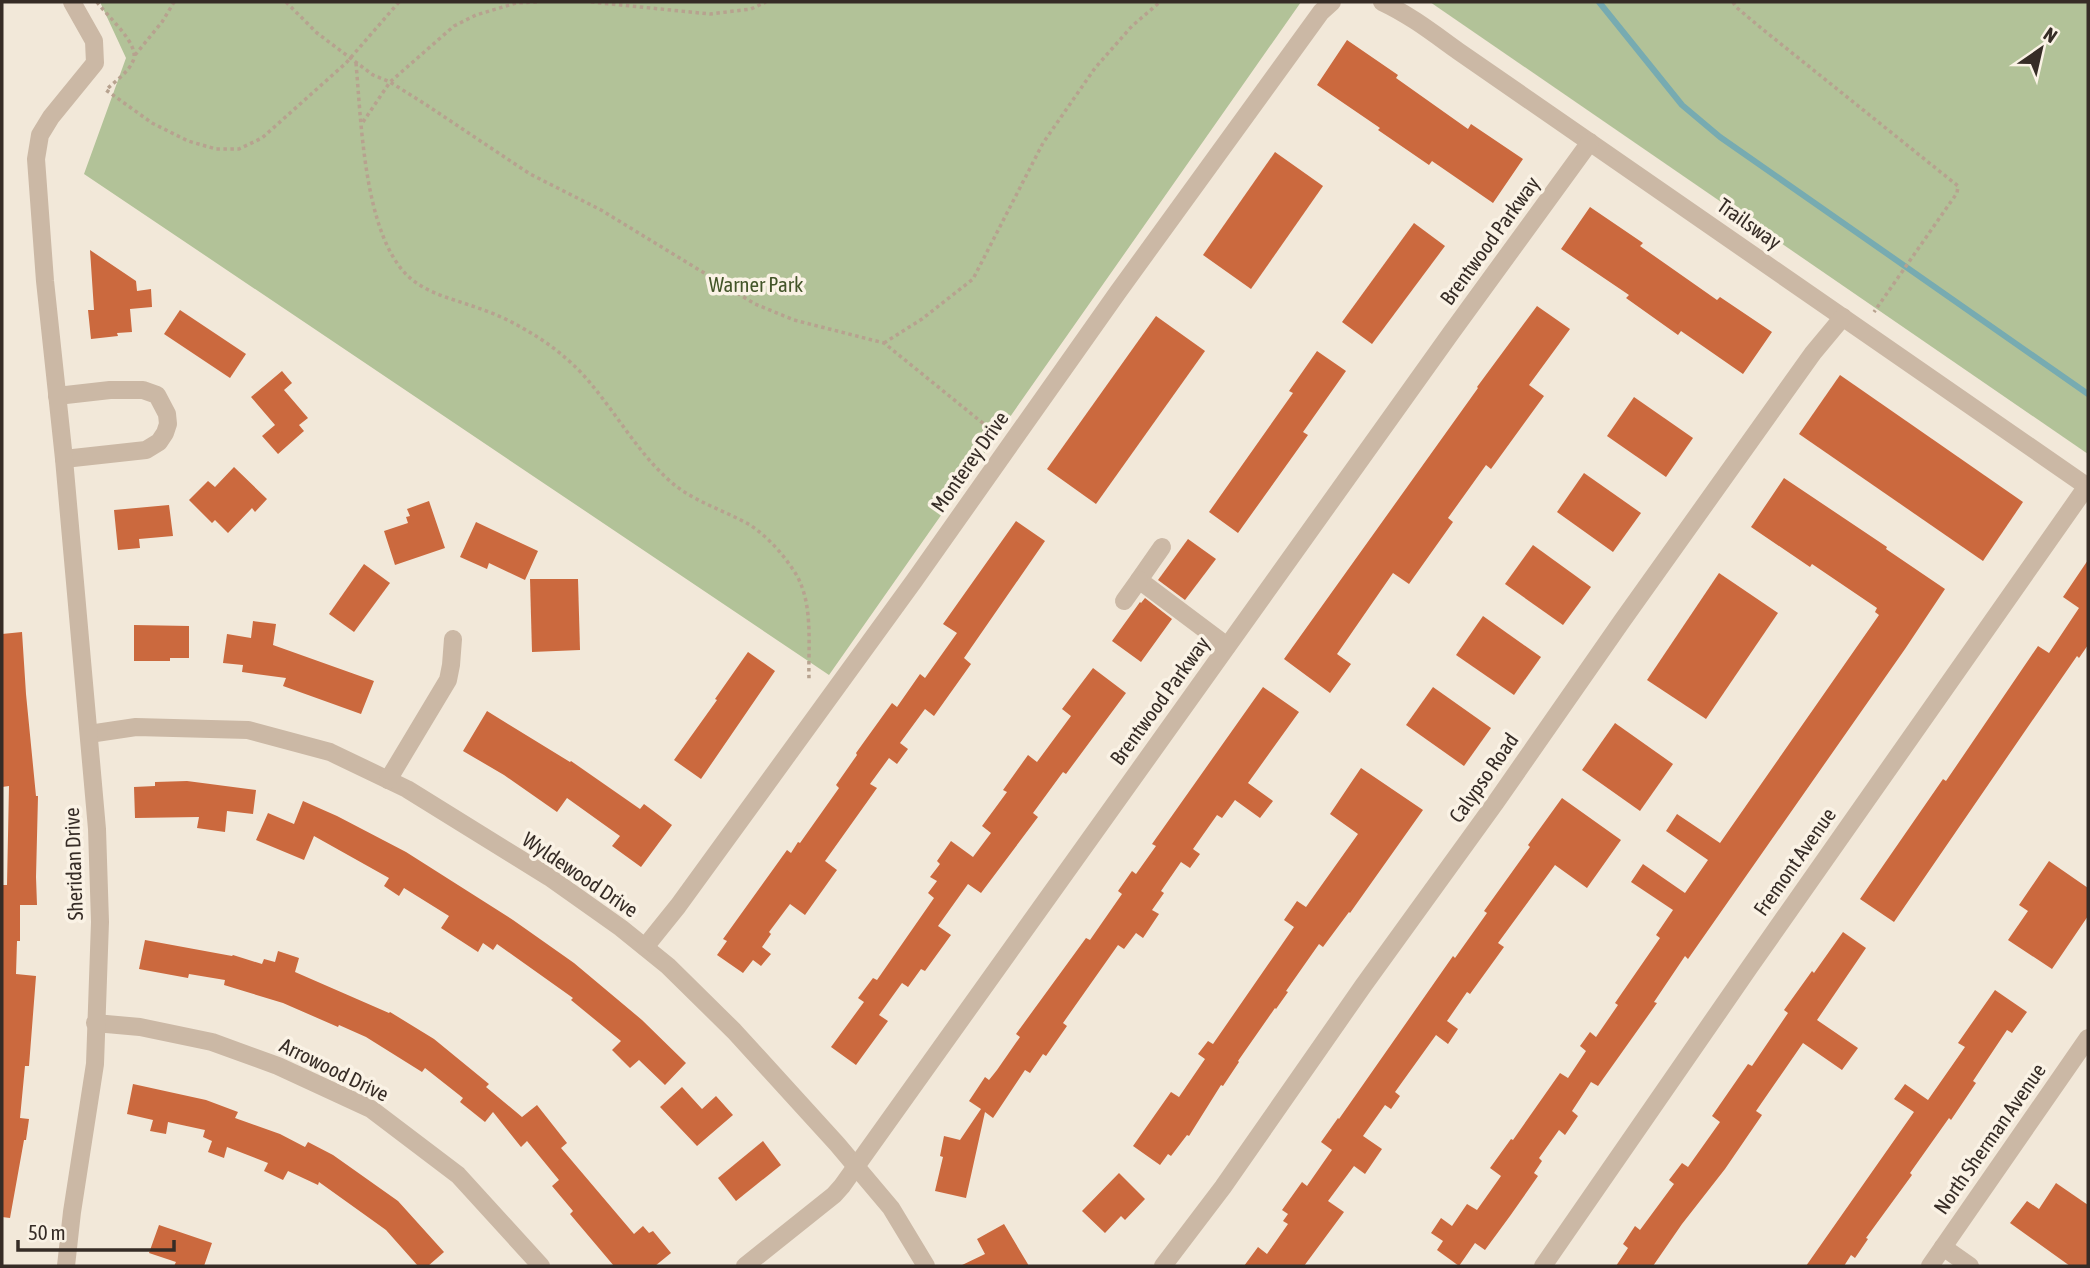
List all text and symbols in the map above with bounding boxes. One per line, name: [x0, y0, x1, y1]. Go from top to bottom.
north arrow: [2006, 14, 2076, 84]
text: N: [2040, 23, 2061, 47]
street label: Brentwood Parkway: [1435, 171, 1544, 309]
street label: Trailsway: [1713, 193, 1786, 254]
park label: Warner Park: [709, 272, 803, 296]
street label: Monterey Drive: [926, 406, 1013, 516]
street label: Brentwood Parkway: [1105, 631, 1214, 769]
street label: Calypso Road: [1444, 728, 1523, 827]
street label: Fremont Avenue: [1748, 803, 1840, 920]
street label: Sheridan Drive: [59, 807, 87, 921]
street label: Wyldewood Drive: [518, 827, 643, 922]
street label: Arrowood Drive: [276, 1032, 393, 1106]
street label: North Sherman Avenue: [1928, 1059, 2050, 1218]
scale bar: [18, 1208, 173, 1252]
text: 50 m: [28, 1220, 66, 1244]

